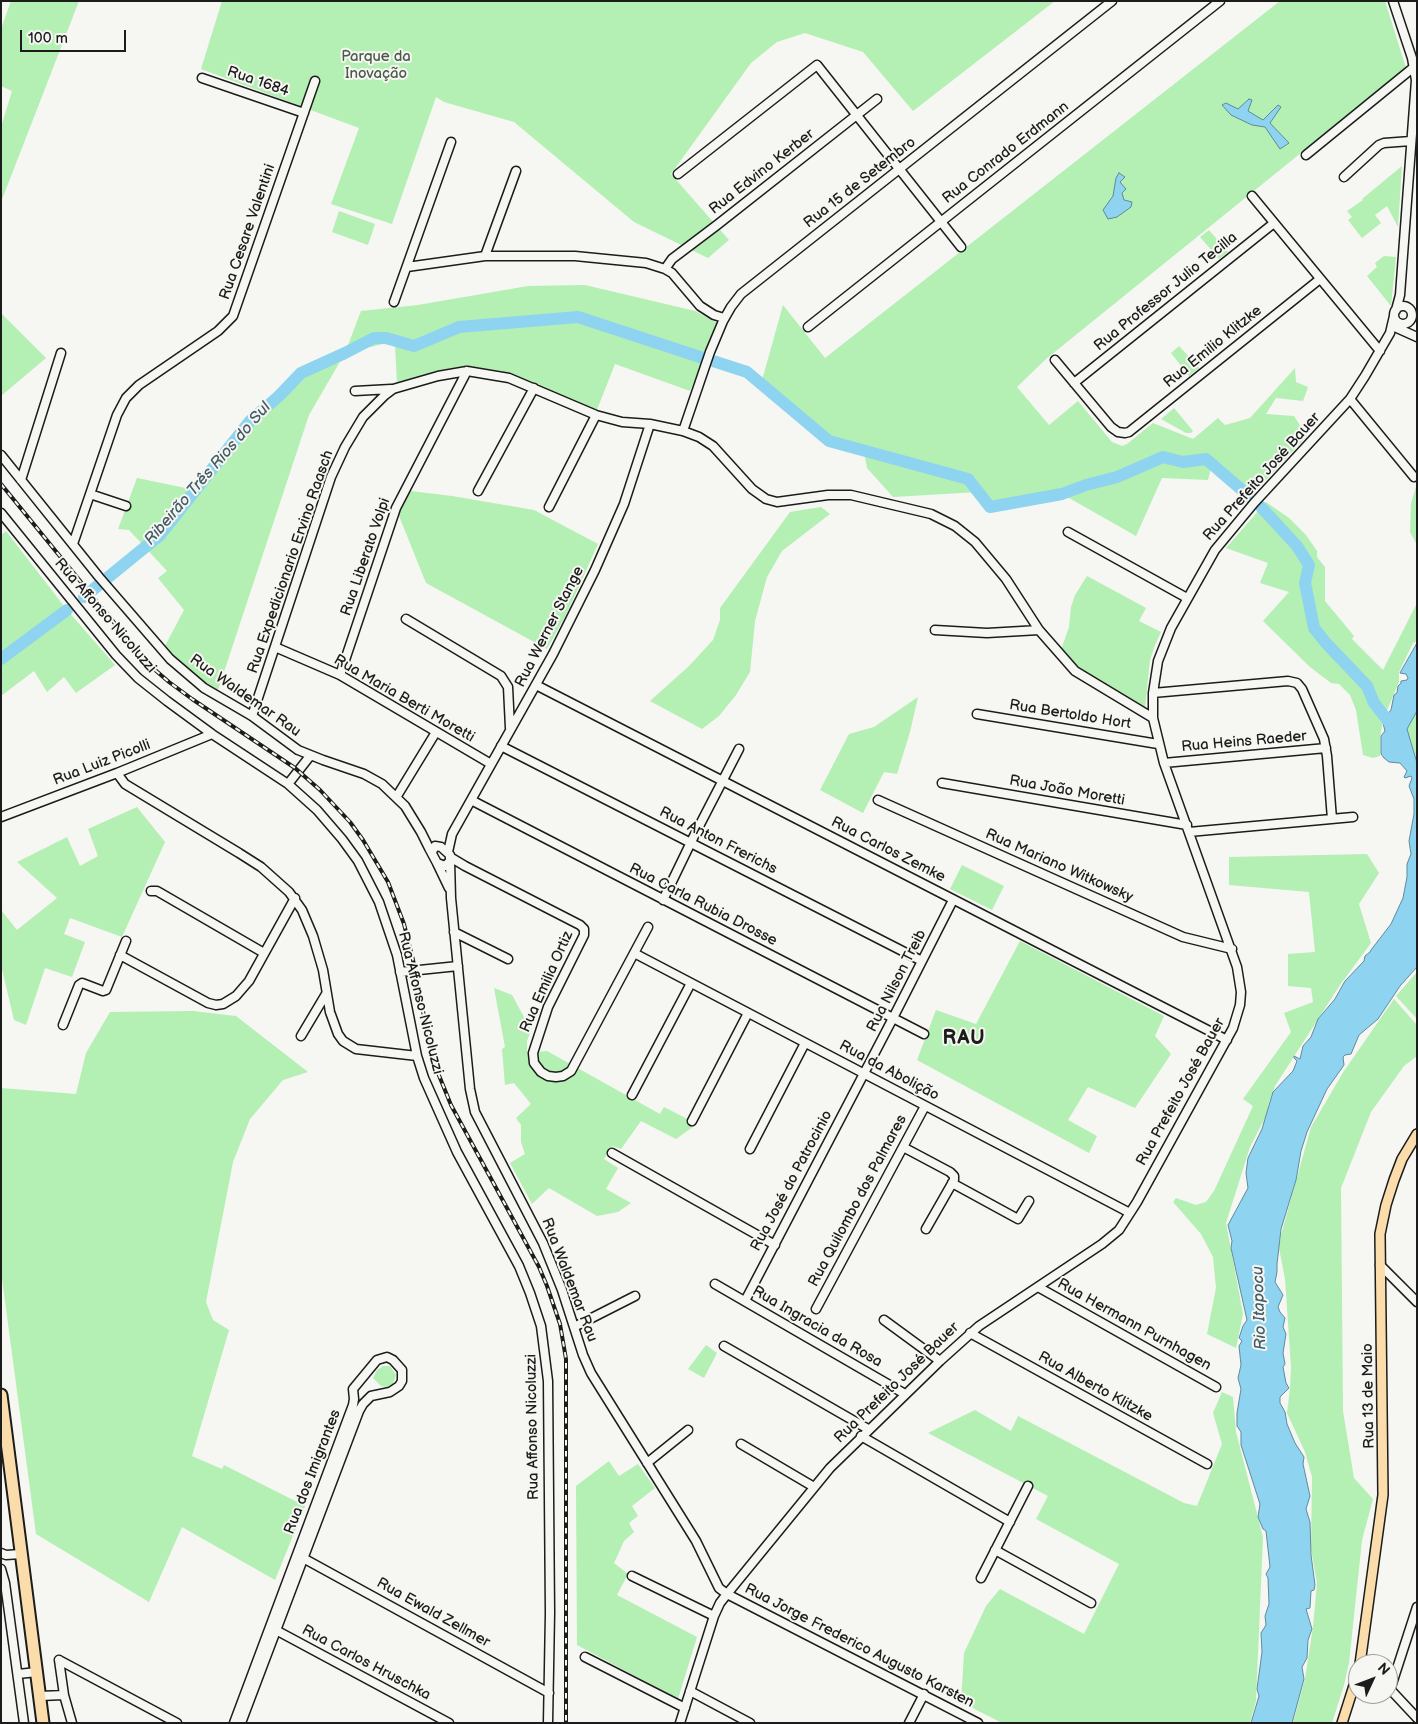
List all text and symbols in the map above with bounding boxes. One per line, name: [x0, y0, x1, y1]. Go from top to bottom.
scale bar: [22, 20, 129, 52]
text: 100 m: [28, 29, 68, 48]
park label: Parque da Inovação: [341, 48, 411, 83]
street label: Rua 1684: [225, 63, 291, 101]
street label: Rua Conrado Erdmann: [939, 98, 1073, 208]
street label: Rua Edvino Kerber: [706, 125, 818, 219]
street label: Rua 15 de Setembro: [800, 134, 920, 232]
street label: Rua Cesare Valentini: [216, 162, 280, 302]
street label: Rua Professor Julio Tecilla: [1091, 229, 1241, 355]
street label: Rua Emilio Klitzke: [1160, 302, 1266, 392]
water label: Ribeirão Três Rios do Sul: [141, 399, 275, 549]
street label: Rua Prefeito José Bauer: [1200, 409, 1324, 545]
street label: Rua Expedicionario Ervino Raasch: [244, 448, 338, 676]
street label: Rua Liberato Volpi: [337, 496, 395, 618]
street label: Rua Affonso Nicoluzzi: [50, 555, 160, 677]
street label: Rua Werner Stange: [512, 564, 588, 690]
street label: Rua Waldemar Rau: [186, 651, 304, 741]
street label: Rua Maria Berti Moretti: [330, 651, 478, 747]
street label: Rua Bertoldo Hort: [1008, 696, 1132, 734]
street label: Rua Heins Raeder: [1181, 728, 1307, 756]
street label: Rua Luiz Picolli: [51, 736, 153, 790]
street label: Rua João Moretti: [1008, 772, 1126, 810]
street label: Rua Anton Frerichs: [656, 803, 780, 879]
street label: Rua Carlos Zemke: [828, 813, 948, 887]
street label: Rua Mariano Witkowsky: [982, 825, 1136, 907]
street label: Rua Carla Rubia Drosse: [626, 860, 780, 950]
street label: Rua Nilson Treib: [863, 927, 931, 1035]
street label: Rua Emilia Ortiz: [517, 929, 577, 1035]
street label: Rua Affonso Nicoluzzi: [394, 930, 446, 1076]
street label: Rua Prefeito José Bauer: [1133, 1015, 1229, 1169]
district label: RAU: [942, 1027, 986, 1051]
street label: Rua da Abolição: [836, 1037, 942, 1105]
street label: Rua José do Patrocinio: [747, 1108, 837, 1254]
street label: Rua Quilombo dos Palmares: [805, 1112, 911, 1290]
street label: Rua Waldemar Rau: [537, 1215, 601, 1345]
water label: Rio Itapocu: [1249, 1266, 1271, 1350]
street label: Rua Hermann Purnhagen: [1054, 1275, 1214, 1375]
street label: Rua Ingracia da Rosa: [749, 1282, 885, 1372]
street label: Rua Prefeito José Bauer: [831, 1319, 963, 1447]
street label: Rua 13 de Maio: [1359, 1343, 1379, 1449]
street label: Rua Alberto Klitzke: [1035, 1348, 1155, 1426]
street label: Rua Affonso Nicoluzzi: [523, 1354, 543, 1500]
street label: Rua dos Imigrantes: [281, 1407, 345, 1537]
street label: Rua Ewald Zellmer: [373, 1574, 493, 1652]
street label: Rua Jorge Frederico Augusto Karsten: [741, 1580, 977, 1712]
street label: Rua Carlos Hruschka: [298, 1621, 434, 1705]
north arrow: [1348, 1654, 1398, 1704]
text: N: [1374, 1659, 1393, 1679]

